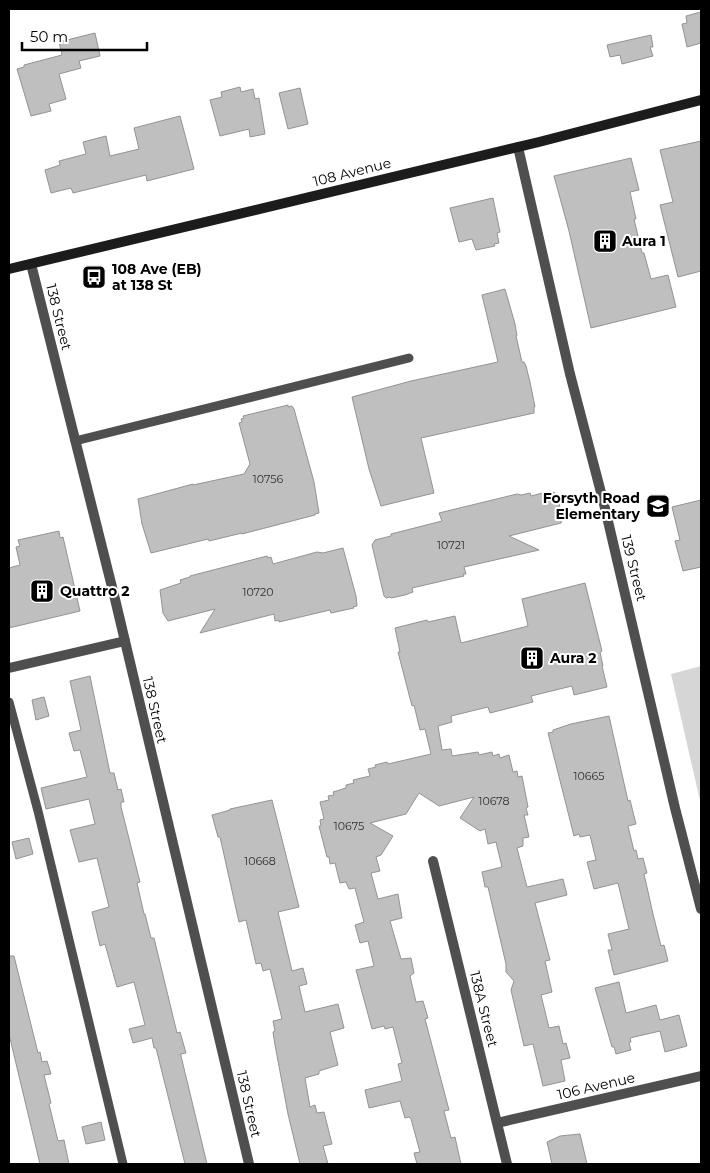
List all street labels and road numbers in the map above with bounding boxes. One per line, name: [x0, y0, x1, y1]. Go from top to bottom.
street label: 108 Avenue: [311, 154, 393, 190]
street label: 138 Street: [42, 282, 76, 352]
street label: 139 Street: [617, 533, 651, 603]
street label: 138 Street: [139, 675, 171, 745]
street label: 138A Street: [466, 969, 502, 1049]
street label: 106 Avenue: [555, 1068, 637, 1104]
street label: 138 Street: [233, 1069, 265, 1139]

